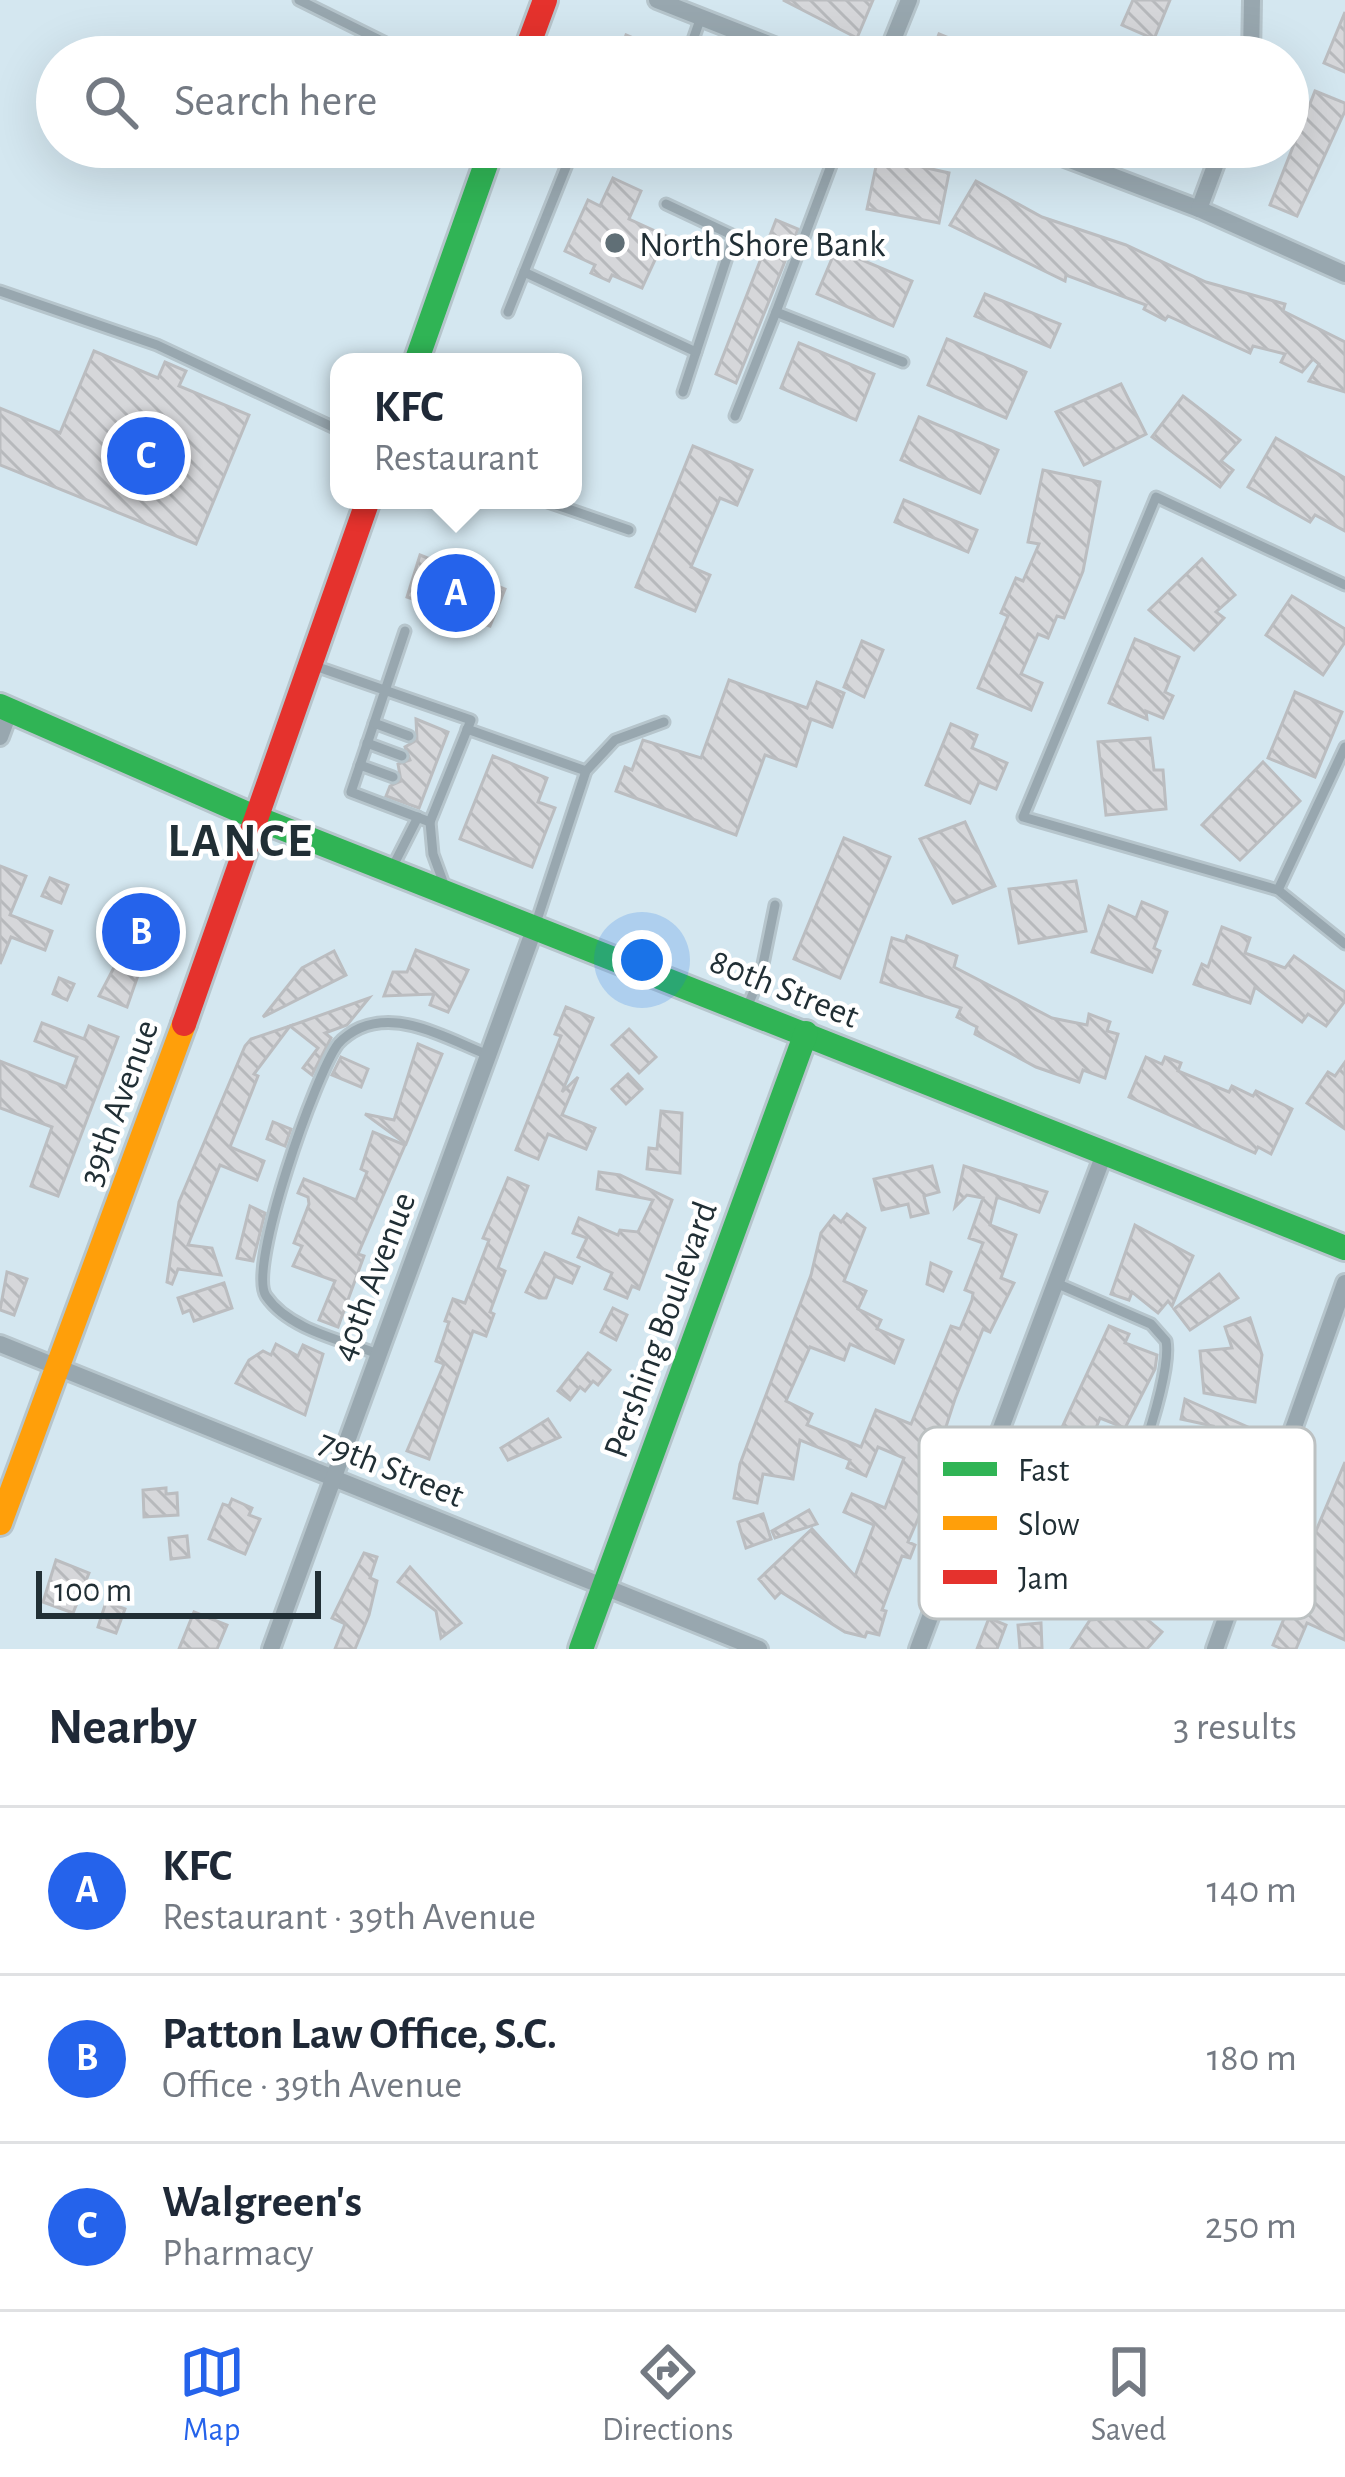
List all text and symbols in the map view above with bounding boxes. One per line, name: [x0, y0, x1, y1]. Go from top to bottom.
search box: [36, 36, 1309, 168]
icon: search: [78, 69, 144, 135]
text: Search here: [174, 79, 377, 124]
place label: North Shore Bank: [639, 227, 886, 263]
marker: North Shore Bank: [602, 230, 628, 256]
popup: [330, 353, 582, 509]
text: KFC: [373, 385, 444, 430]
pin: C: [107, 411, 185, 501]
text: Restaurant: [373, 439, 539, 478]
pin: A: [417, 548, 495, 638]
district label: LANCE: [168, 818, 314, 866]
pin: B: [102, 887, 180, 977]
your location: [612, 930, 672, 990]
street label: 80th Street: [705, 943, 864, 1035]
street label: 39th Avenue: [72, 1015, 165, 1190]
street label: 40th Avenue: [325, 1187, 422, 1366]
street label: Pershing Boulevard: [598, 1197, 724, 1463]
street label: 79th Street: [314, 1424, 469, 1514]
legend: [919, 1427, 1315, 1619]
text: Fast: [1018, 1455, 1070, 1488]
text: Slow: [1018, 1509, 1079, 1542]
text: Jam: [1018, 1563, 1069, 1596]
scale bar: [36, 1565, 321, 1618]
text: 100 m: [54, 1575, 132, 1608]
text: Nearby: [48, 1702, 197, 1753]
text: 3 results: [1173, 1708, 1297, 1747]
text: KFC: [162, 1844, 232, 1889]
text: A: [75, 1871, 99, 1910]
text: 140 m: [1207, 1871, 1297, 1910]
text: Restaurant · 39th Avenue: [162, 1898, 536, 1937]
text: Patton Law Office, S.C.: [162, 2012, 557, 2057]
text: B: [76, 2039, 98, 2078]
text: 180 m: [1207, 2039, 1297, 2078]
text: Office · 39th Avenue: [162, 2066, 462, 2105]
text: Walgreen's: [162, 2180, 362, 2225]
text: C: [77, 2207, 97, 2246]
text: 250 m: [1205, 2207, 1297, 2246]
text: Pharmacy: [162, 2234, 314, 2273]
tab: Map: [179, 2339, 245, 2451]
tab: Directions: [602, 2339, 733, 2451]
tab: Saved: [1091, 2339, 1166, 2451]

